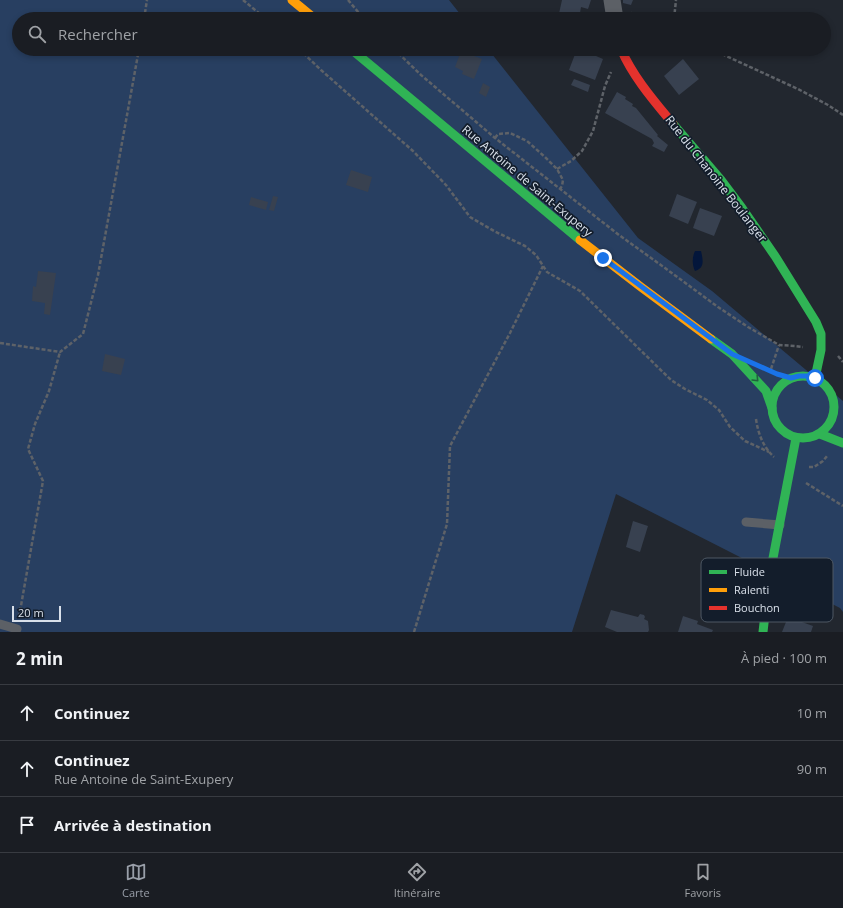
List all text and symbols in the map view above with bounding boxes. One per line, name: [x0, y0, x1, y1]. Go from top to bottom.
search box: [12, 12, 831, 56]
icon: search: [26, 23, 48, 45]
text: Rechercher: [58, 24, 138, 44]
street label: Rue du Chanoine Boulanger: [662, 112, 771, 246]
street label: Rue Antoine de Saint-Exupery: [458, 121, 597, 241]
route end: [594, 249, 612, 267]
route start: [806, 369, 824, 387]
one-way arrow: [751, 374, 758, 382]
legend: [701, 558, 833, 622]
text: Fluide: [734, 564, 765, 579]
text: Ralenti: [734, 582, 769, 597]
text: Bouchon: [734, 600, 780, 615]
scale bar: [12, 604, 61, 623]
text: 20 m: [18, 605, 44, 620]
text: 2 min: [16, 647, 63, 670]
text: À pied · 100 m: [741, 649, 827, 667]
icon: ahead: [16, 702, 38, 724]
text: Continuez: [54, 703, 130, 723]
text: 10 m: [797, 704, 827, 722]
text: Continuez: [54, 750, 130, 770]
icon: ahead: [16, 758, 38, 780]
text: 90 m: [797, 760, 827, 778]
text: Rue Antoine de Saint-Exupery: [54, 770, 233, 788]
icon: arrive: [16, 814, 38, 836]
text: Arrivée à destination: [54, 815, 212, 835]
tab: Carte: [122, 861, 150, 900]
tab: Itinéraire: [394, 861, 440, 900]
tab: Favoris: [685, 861, 721, 900]

